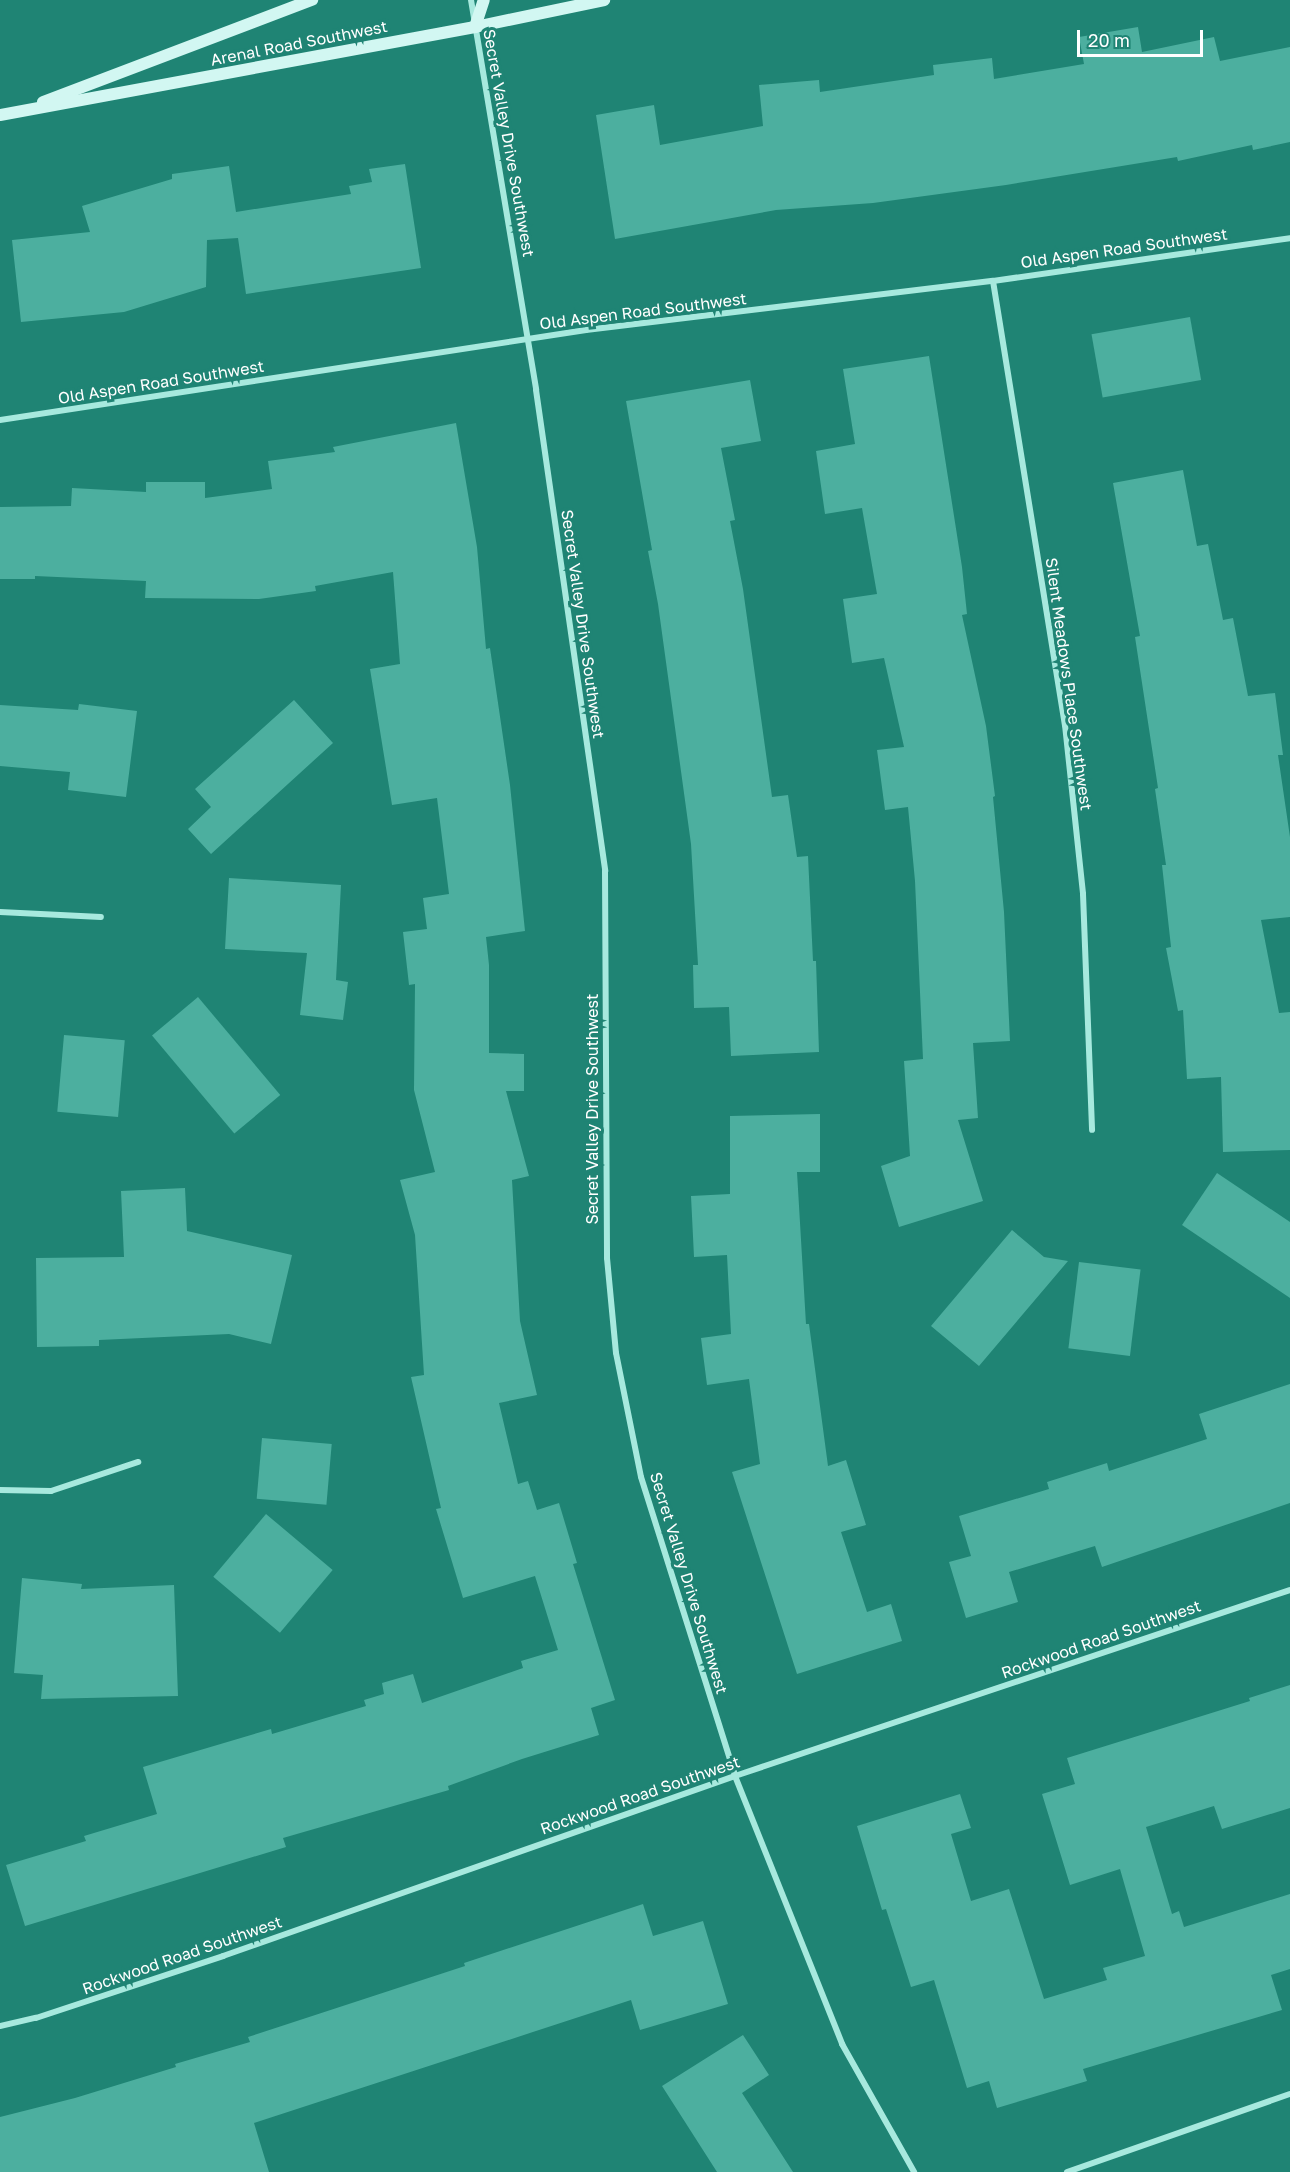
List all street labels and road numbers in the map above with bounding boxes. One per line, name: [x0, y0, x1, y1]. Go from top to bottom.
street label: Arenal Road Southwest: [209, 16, 389, 70]
street label: Secret Valley Drive Southwest: [479, 28, 539, 258]
street label: Old Aspen Road Southwest: [1019, 224, 1229, 272]
street label: Old Aspen Road Southwest: [538, 289, 748, 333]
street label: Old Aspen Road Southwest: [57, 356, 265, 408]
street label: Secret Valley Drive Southwest: [557, 508, 609, 740]
street label: Silent Meadows Place Southwest: [1042, 556, 1096, 812]
street label: Secret Valley Drive Southwest: [582, 993, 602, 1225]
street label: Secret Valley Drive Southwest: [646, 1470, 732, 1696]
street label: Rockwood Road Southwest: [999, 1596, 1203, 1682]
street label: Rockwood Road Southwest: [538, 1752, 742, 1838]
street label: Rockwood Road Southwest: [80, 1912, 284, 1998]

